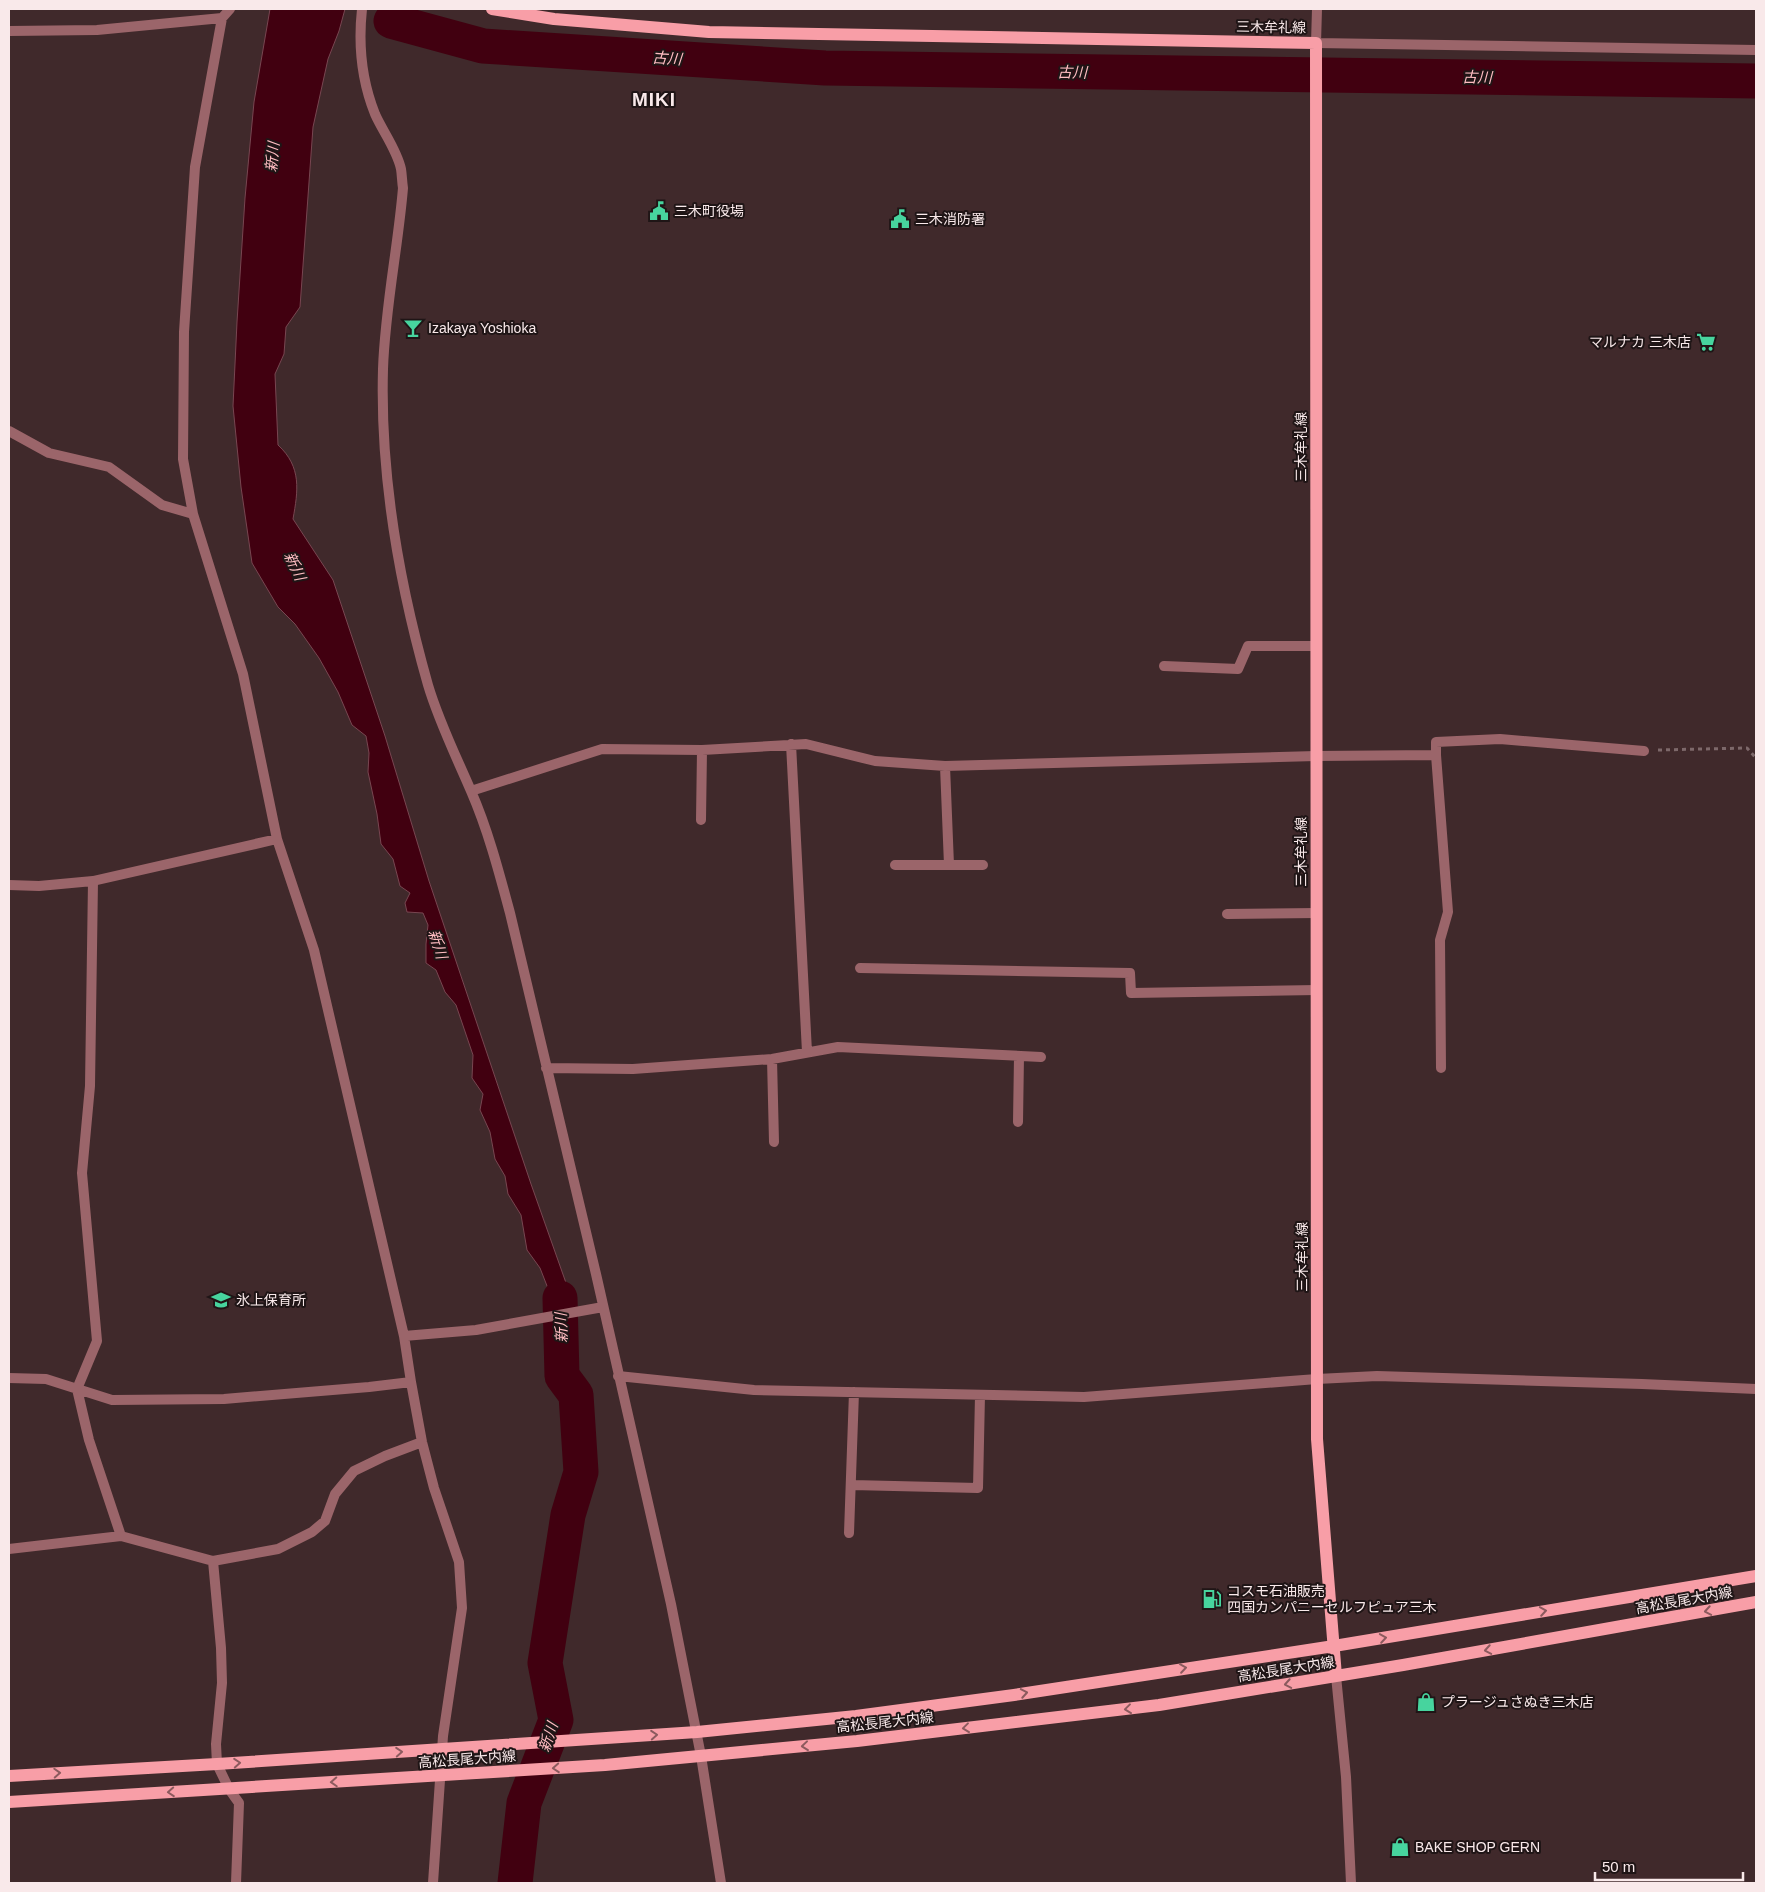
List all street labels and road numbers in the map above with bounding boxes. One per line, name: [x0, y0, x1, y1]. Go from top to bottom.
street label: 三木牟礼線: [1236, 18, 1306, 36]
street label: 三木牟礼線: [1293, 412, 1309, 482]
street label: 三木牟礼線: [1293, 817, 1309, 887]
street label: 三木牟礼線: [1294, 1222, 1310, 1292]
street label: 高松長尾大内線: [1634, 1584, 1734, 1616]
street label: 高松長尾大内線: [1236, 1653, 1336, 1685]
street label: 高松長尾大内線: [835, 1709, 935, 1735]
street label: 高松長尾大内線: [418, 1748, 516, 1770]

